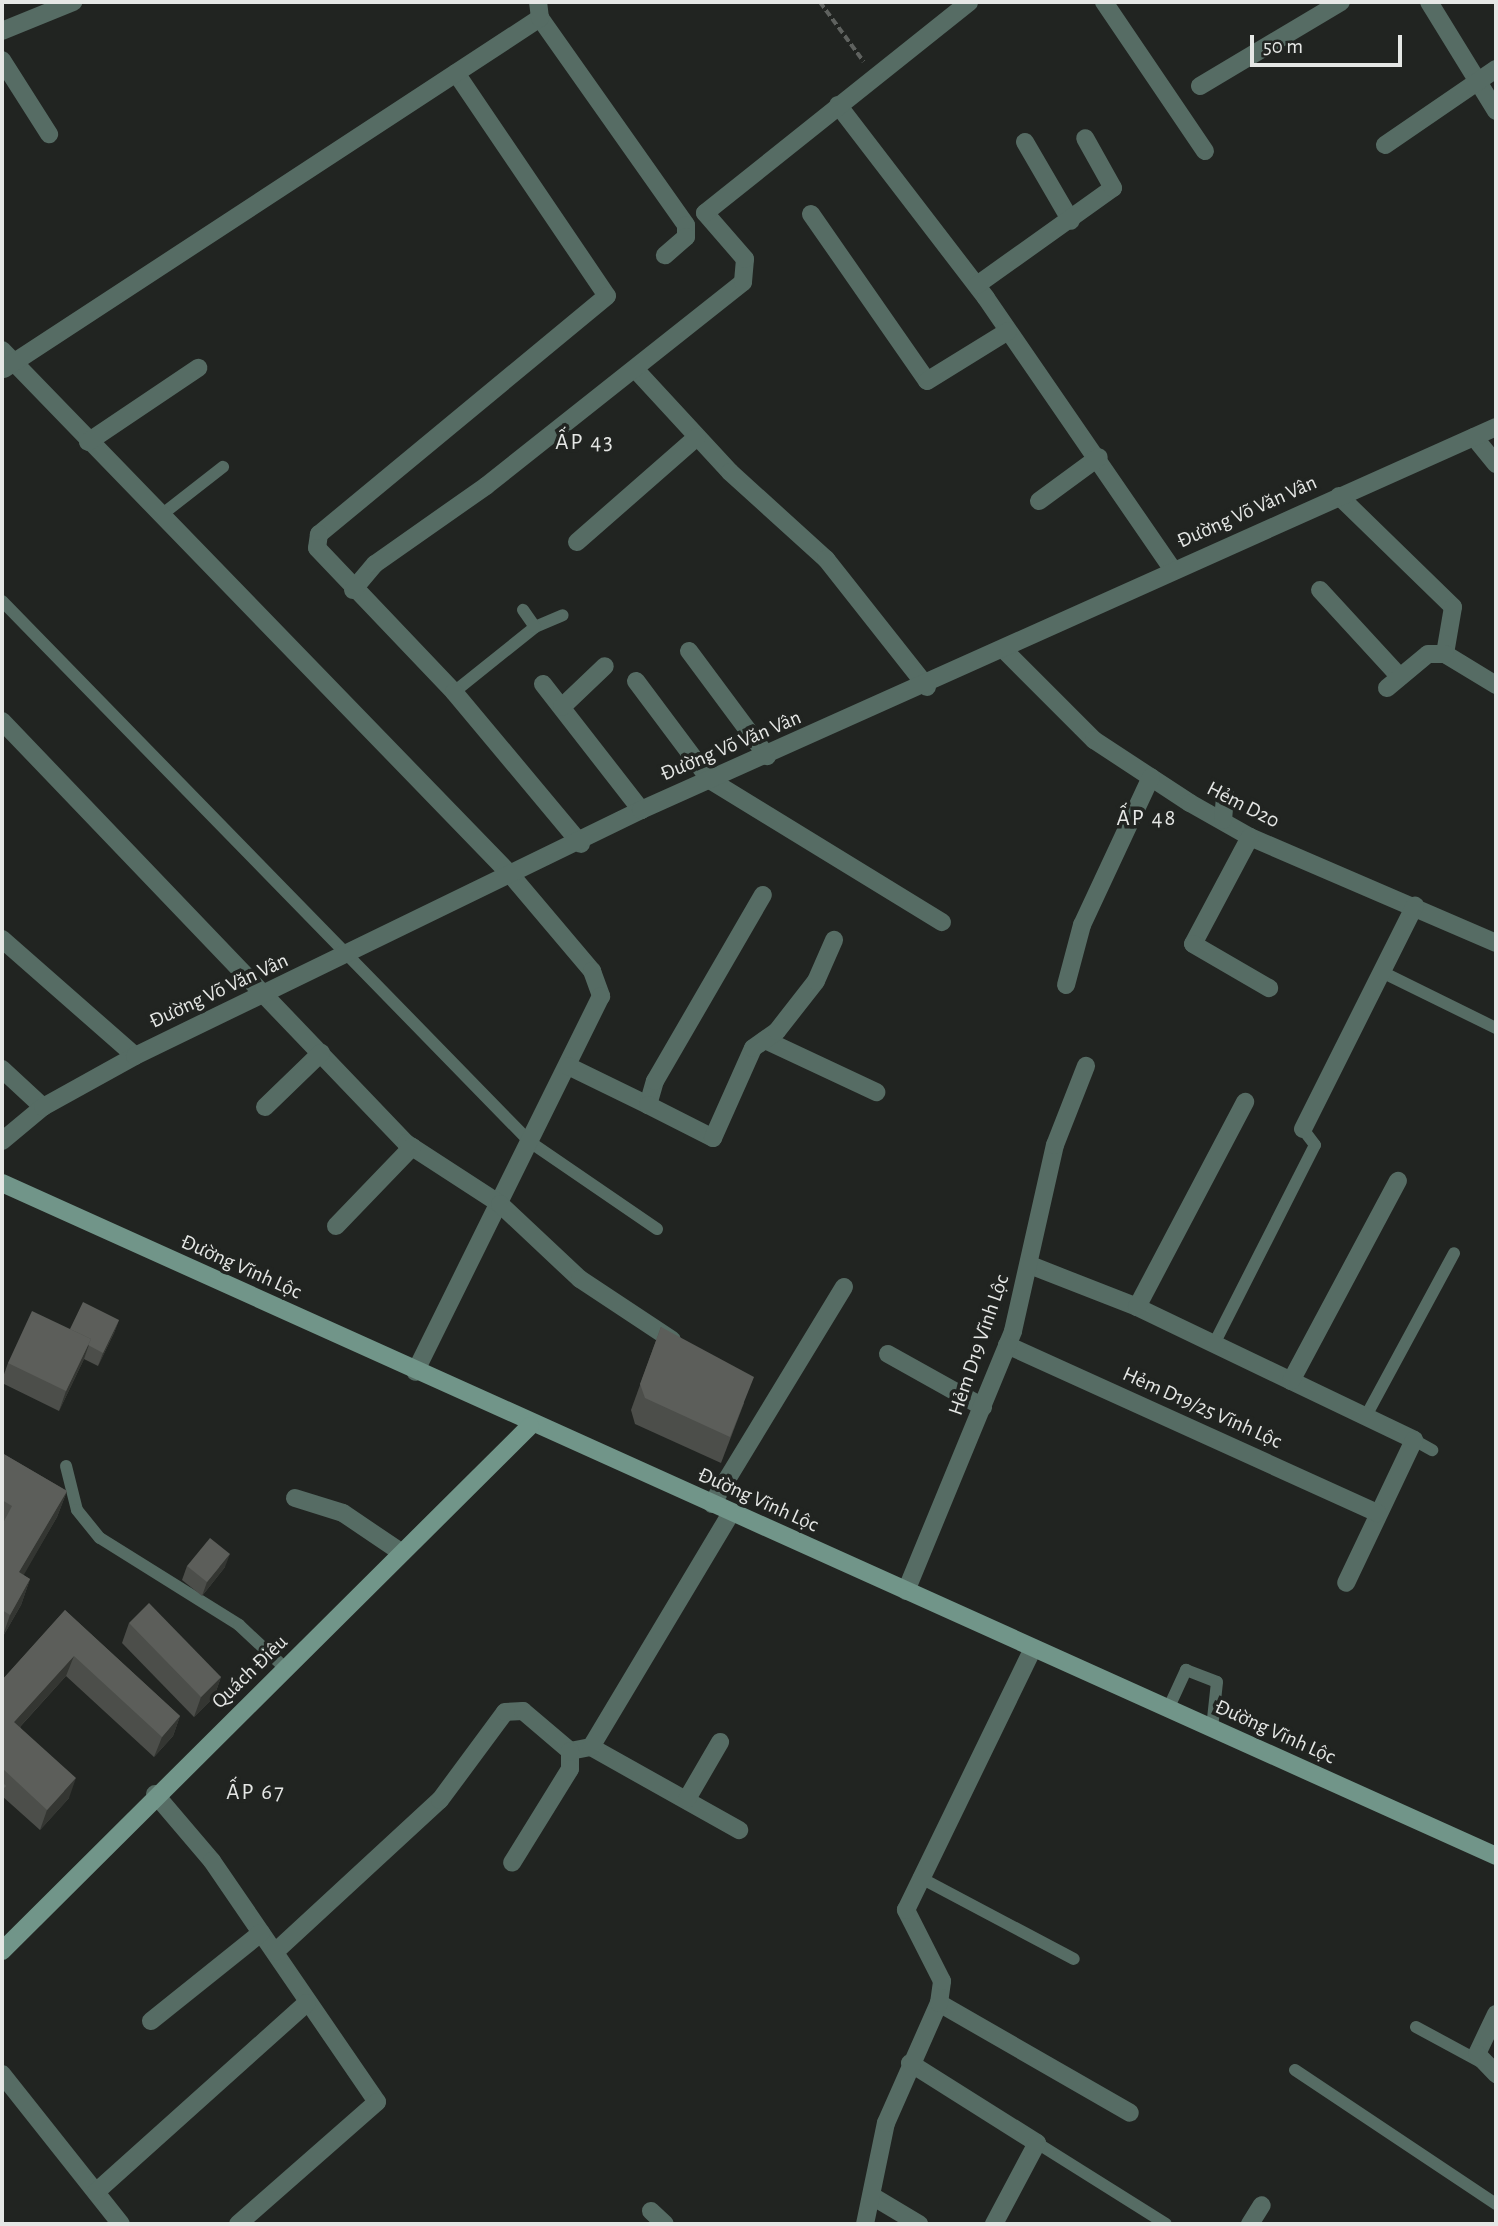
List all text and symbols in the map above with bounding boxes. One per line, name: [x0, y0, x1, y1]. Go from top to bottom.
scale bar: [1253, 21, 1405, 65]
text: 50 m: [1263, 36, 1303, 57]
district label: ẤP 43: [556, 429, 614, 457]
street label: Đường Võ Văn Vân: [1173, 470, 1321, 554]
street label: Đường Võ Văn Vân: [657, 705, 805, 787]
street label: Hẻm D20: [1202, 776, 1284, 834]
district label: ẤP 48: [1117, 805, 1177, 833]
street label: Đường Võ Văn Vân: [146, 948, 292, 1034]
street label: Đường Vĩnh Lộc: [177, 1229, 305, 1305]
street label: Hẻm D19 Vĩnh Lộc: [943, 1271, 1015, 1419]
street label: Hẻm D19/25 Vĩnh Lộc: [1119, 1362, 1285, 1454]
street label: Đường Vĩnh Lộc: [694, 1462, 822, 1538]
street label: Quách Điêu: [207, 1630, 293, 1714]
street label: Đường Vĩnh Lộc: [1211, 1694, 1339, 1770]
district label: ẤP 67: [227, 1779, 285, 1807]

